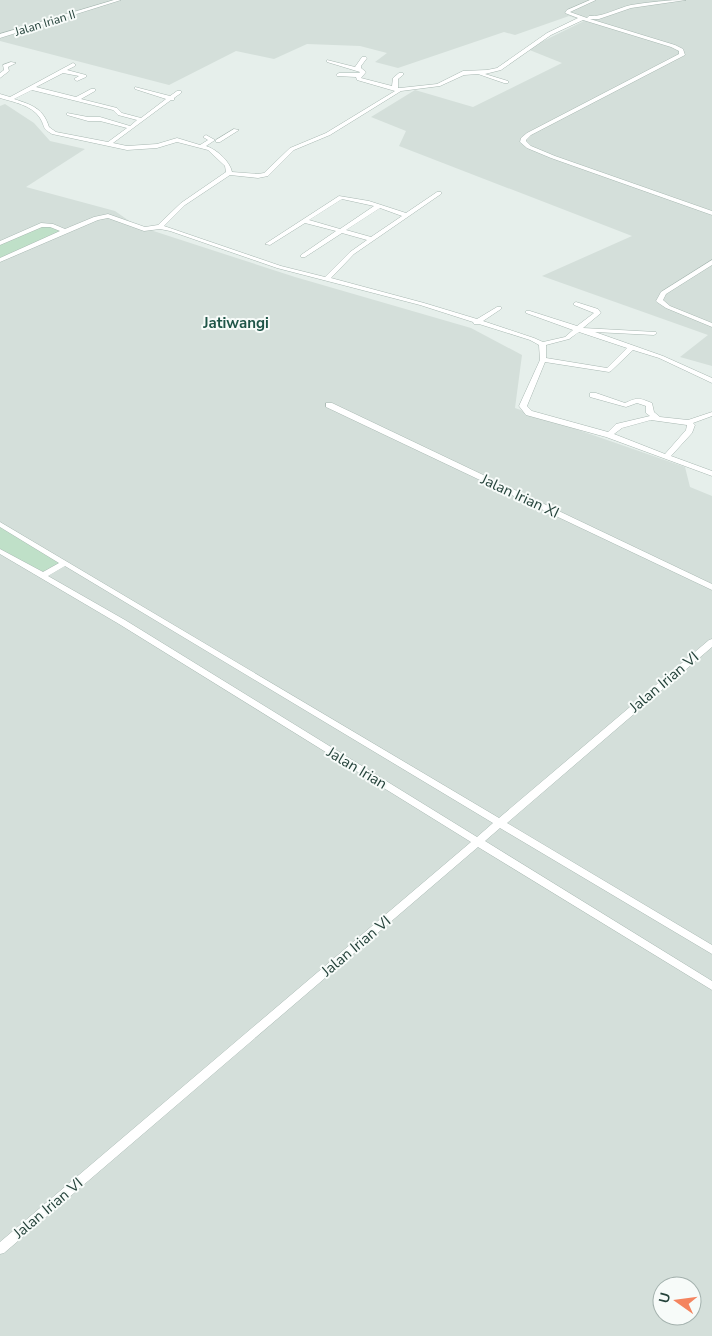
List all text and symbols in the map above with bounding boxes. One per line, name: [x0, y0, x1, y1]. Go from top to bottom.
street label: Jalan Irian II: [12, 6, 77, 40]
district label: Jatiwangi: [202, 313, 269, 333]
street label: Jalan Irian XI: [477, 469, 562, 523]
street label: Jalan Irian VI: [624, 647, 703, 718]
street label: Jalan Irian: [322, 742, 391, 794]
street label: Jalan Irian VI: [316, 911, 395, 982]
street label: Jalan Irian VI: [8, 1173, 87, 1244]
north arrow: [652, 1276, 702, 1326]
text: U: [654, 1291, 675, 1305]

